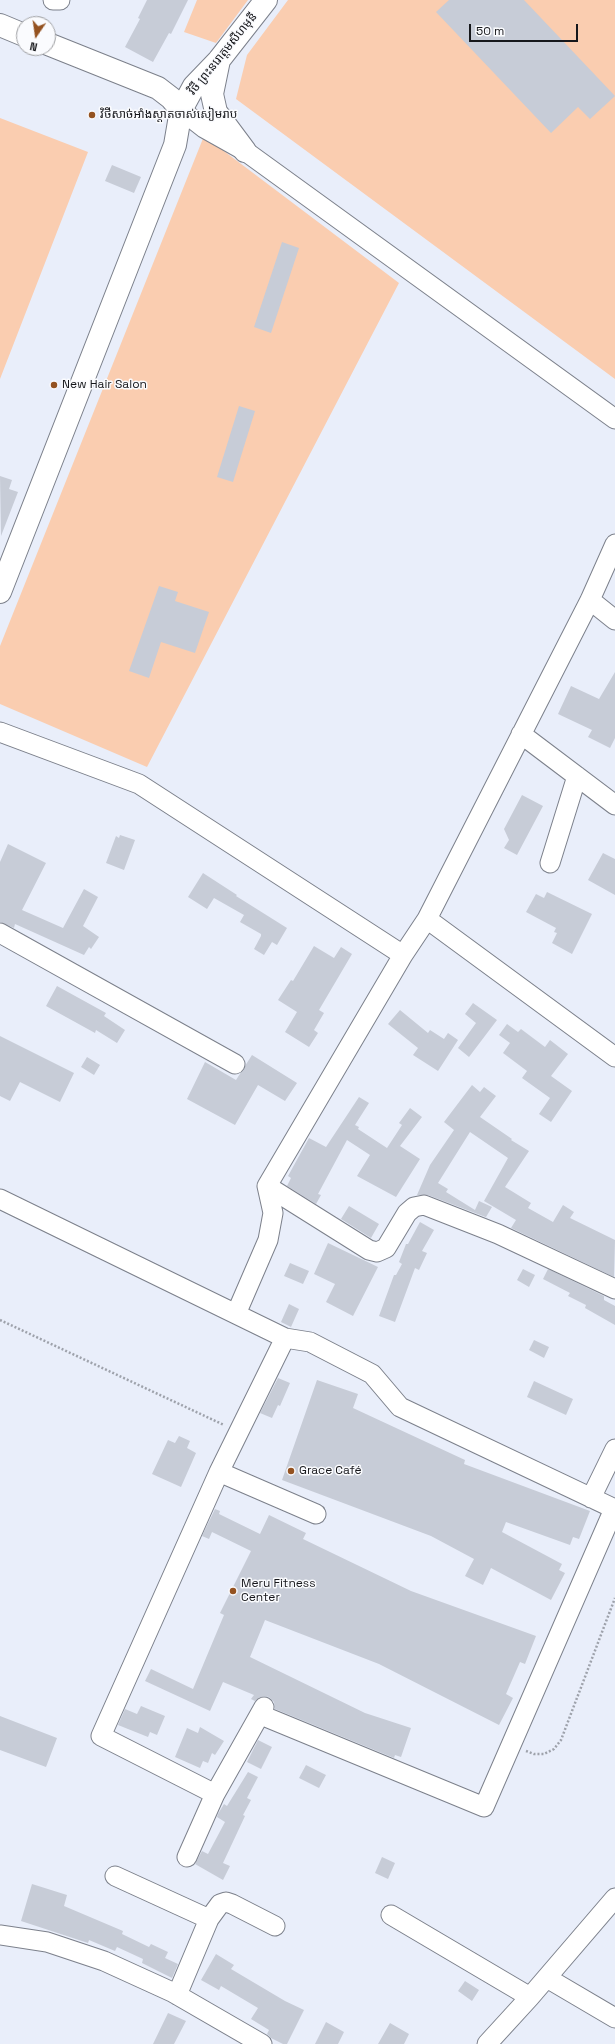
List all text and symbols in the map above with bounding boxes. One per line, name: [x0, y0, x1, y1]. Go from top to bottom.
street label: វិថី ព្រះនរោត្ដមសីហមុនី: [185, 10, 261, 98]
north arrow: [16, 16, 56, 56]
scale bar: [471, 16, 580, 42]
text: 50 m: [476, 23, 504, 39]
text: N: [28, 39, 39, 54]
place label: វិថីសាច់អាំងស្តាតចាស់សៀមរាប: [100, 108, 237, 122]
marker: វិថីសាច់អាំងស្តាតចាស់សៀមរាប: [87, 110, 97, 120]
place label: New Hair Salon: [62, 378, 147, 392]
marker: New Hair Salon: [49, 380, 59, 390]
place label: Grace Café: [299, 1464, 362, 1478]
marker: Grace Café: [286, 1466, 296, 1476]
place label: Meru Fitness Center: [241, 1577, 315, 1605]
marker: Meru Fitness Center: [228, 1586, 238, 1596]

